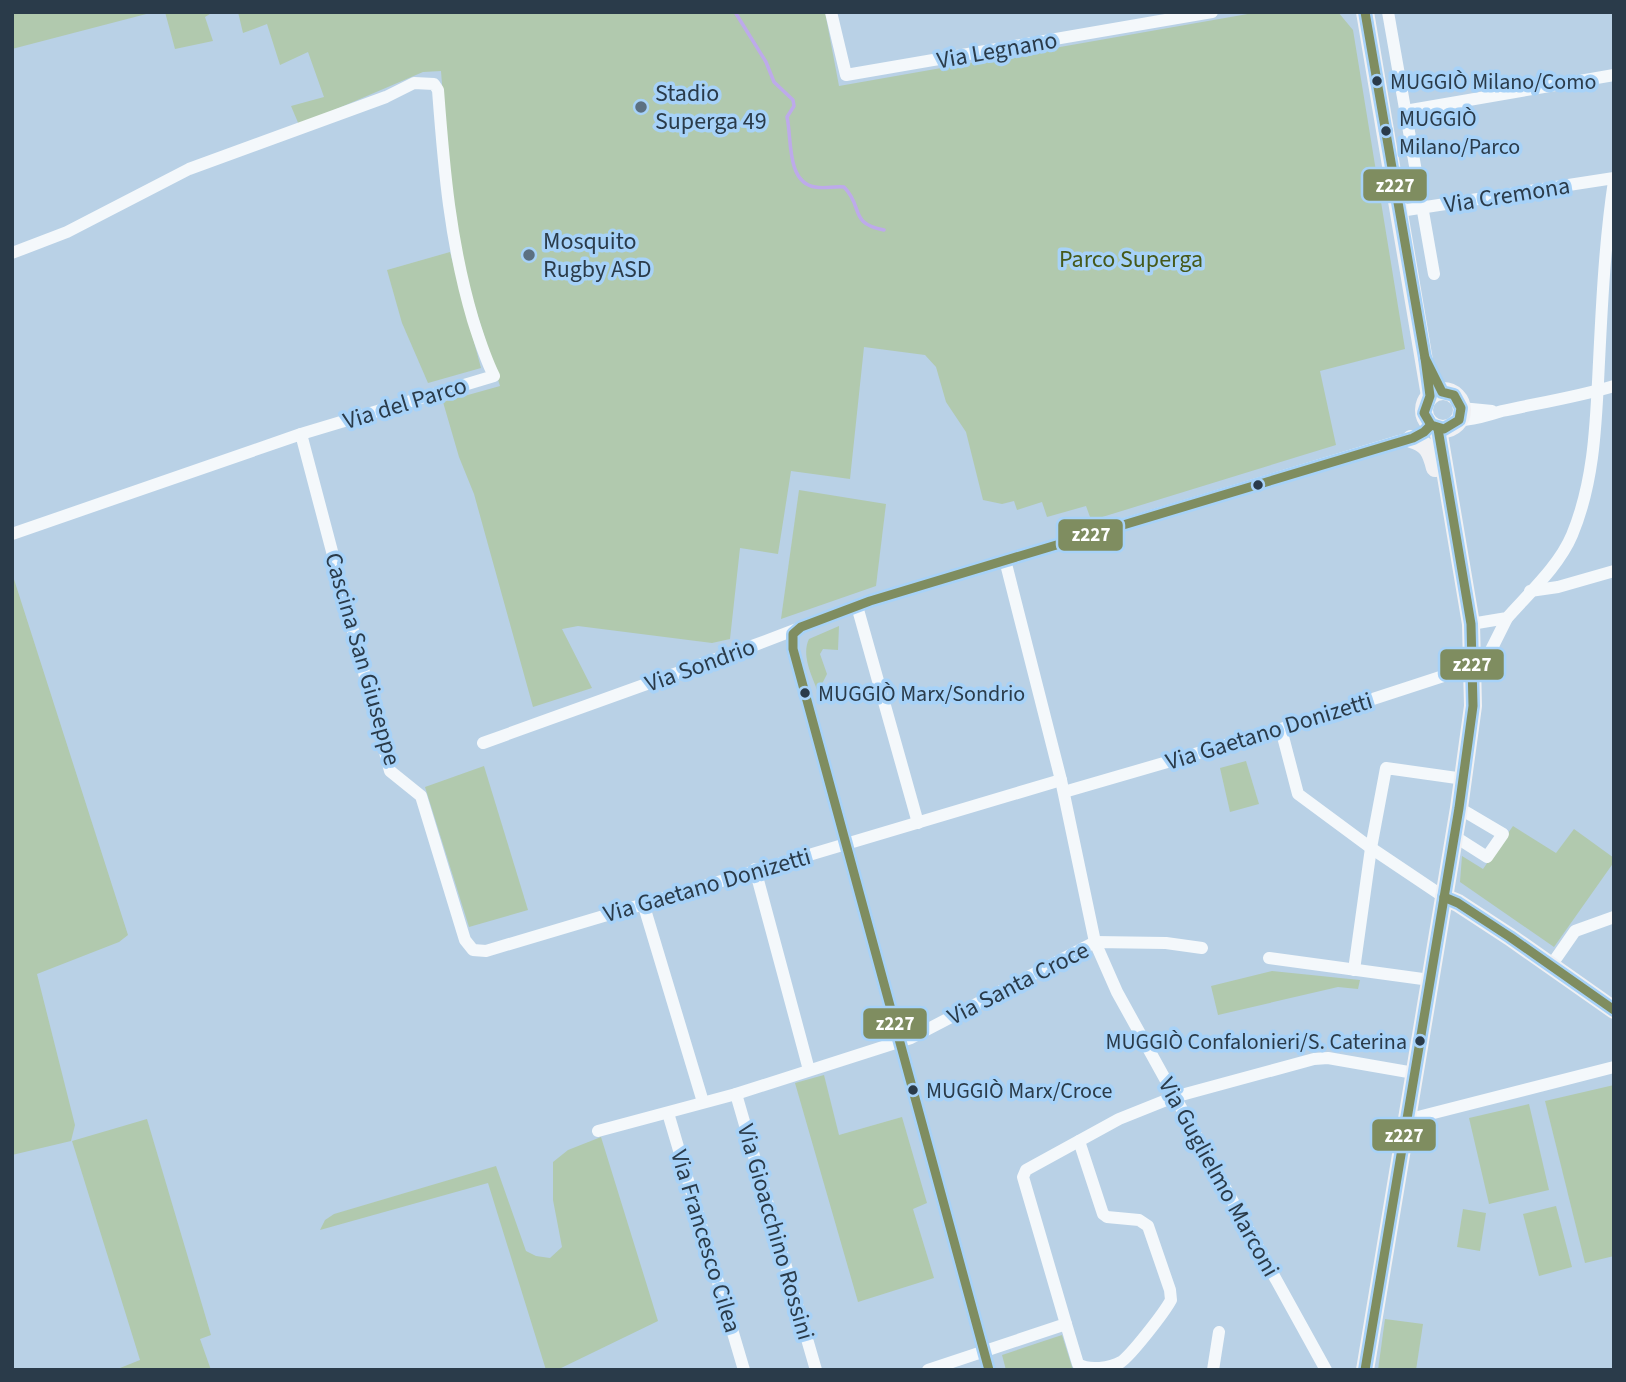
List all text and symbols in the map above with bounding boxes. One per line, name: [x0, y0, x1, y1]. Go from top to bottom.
street label: Via Legnano: [934, 23, 1060, 78]
place label: MUGGIÒ Milano/Como: [1390, 66, 1596, 98]
marker: MUGGIÒ Milano/Como: [1370, 74, 1384, 88]
place label: Stadio Superga 49: [655, 76, 767, 139]
marker: Stadio Superga 49: [633, 99, 649, 115]
place label: MUGGIÒ Milano/Parco: [1399, 103, 1520, 163]
marker: MUGGIÒ Milano/Parco: [1379, 124, 1393, 138]
line badge: z227: [1362, 168, 1428, 202]
street label: Via Cremona: [1442, 168, 1573, 223]
text: z227: [1376, 173, 1414, 200]
place label: Mosquito Rugby ASD: [543, 224, 652, 287]
park label: Parco Superga: [1059, 242, 1203, 277]
marker: Mosquito Rugby ASD: [521, 247, 537, 263]
street label: Via del Parco: [339, 368, 471, 439]
unlabelled marker: [1251, 478, 1265, 492]
line badge: z227: [1057, 518, 1124, 552]
text: z227: [1072, 522, 1110, 549]
street label: Cascina San Giuseppe: [315, 549, 410, 770]
street label: Via Sondrio: [640, 629, 760, 702]
line badge: z227: [1439, 648, 1505, 681]
text: z227: [1453, 652, 1491, 679]
place label: MUGGIÒ Marx/Sondrio: [818, 678, 1025, 710]
street label: Via Gaetano Donizetti: [1161, 683, 1377, 780]
marker: MUGGIÒ Marx/Sondrio: [798, 686, 812, 700]
street label: Via Gaetano Donizetti: [599, 839, 815, 932]
street label: Via Santa Croce: [941, 933, 1095, 1034]
line badge: z227: [862, 1007, 928, 1040]
text: z227: [876, 1011, 914, 1038]
place label: MUGGIÒ Confalonieri/S. Caterina: [1105, 1026, 1407, 1058]
marker: MUGGIÒ Confalonieri/S. Caterina: [1413, 1034, 1427, 1048]
street label: Via Guglielmo Marconi: [1149, 1071, 1288, 1283]
place label: MUGGIÒ Marx/Croce: [926, 1075, 1113, 1107]
marker: MUGGIÒ Marx/Croce: [906, 1083, 920, 1097]
line badge: z227: [1371, 1118, 1437, 1152]
street label: Via Gioacchino Rossini: [728, 1120, 823, 1344]
text: z227: [1385, 1123, 1423, 1150]
street label: Via Francesco Cilea: [661, 1145, 750, 1337]

